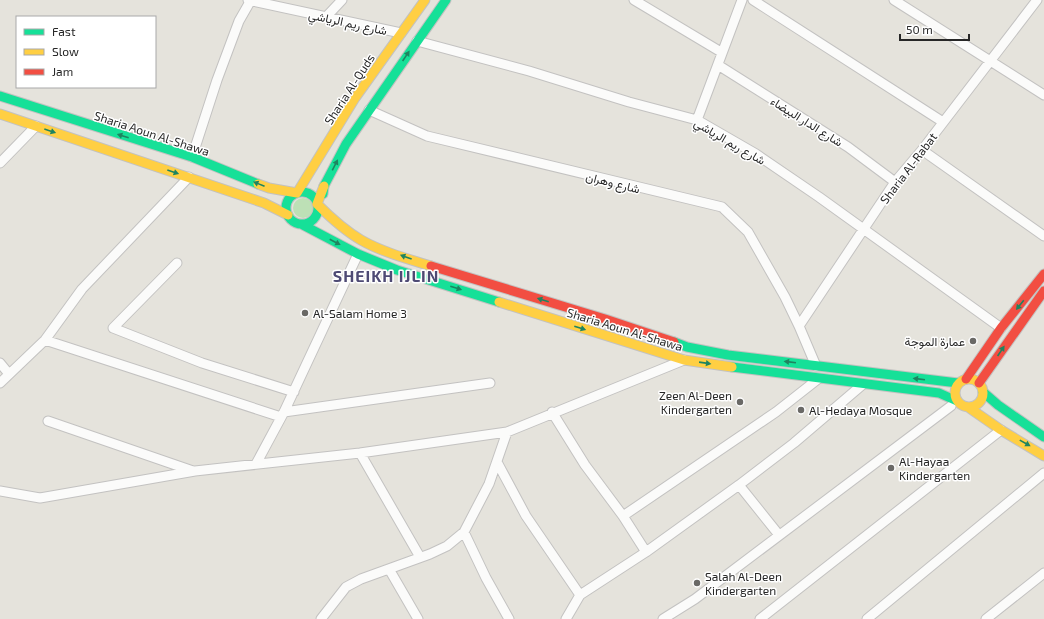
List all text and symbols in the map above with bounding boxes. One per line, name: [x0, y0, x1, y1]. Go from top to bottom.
street label: شارع ريم الرياشي: [307, 7, 389, 41]
legend: [16, 16, 156, 88]
scale bar: [900, 16, 969, 42]
text: 50 m: [906, 22, 933, 36]
text: Fast: [52, 24, 76, 38]
text: Slow: [52, 44, 79, 58]
street label: Sharia Al-Quds: [321, 51, 378, 127]
one-way arrow: [402, 51, 410, 62]
text: Jam: [52, 64, 73, 78]
street label: شارع الدار البيضاء: [767, 93, 846, 151]
street label: Sharia Aoun Al-Shawa: [93, 108, 211, 158]
street label: شارع ريم الرياشي: [690, 115, 768, 171]
one-way arrow: [45, 128, 57, 134]
street label: Sharia Al-Rabat: [877, 129, 939, 206]
one-way arrow: [117, 132, 129, 138]
one-way arrow: [332, 159, 338, 171]
one-way arrow: [168, 169, 180, 175]
street label: شارع وهران: [584, 169, 641, 198]
one-way arrow: [252, 181, 264, 187]
one-way arrow: [329, 239, 341, 245]
one-way arrow: [399, 254, 411, 260]
district label: SHEIKH IJLIN: [333, 266, 439, 285]
one-way arrow: [451, 285, 463, 291]
one-way arrow: [537, 297, 549, 303]
one-way arrow: [1015, 299, 1024, 310]
street label: Sharia Aoun Al-Shawa: [565, 305, 685, 353]
place label: Al-Salam Home 3: [313, 306, 407, 320]
marker: Al-Salam Home 3: [300, 308, 310, 318]
one-way arrow: [574, 325, 586, 331]
place label: عمارة الموجة: [905, 334, 965, 350]
marker: عمارة الموجة: [968, 336, 978, 346]
one-way arrow: [997, 345, 1005, 356]
one-way arrow: [784, 359, 796, 365]
one-way arrow: [699, 360, 711, 366]
one-way arrow: [913, 376, 925, 382]
place label: Zeen Al-Deen Kindergarten: [659, 388, 732, 416]
marker: Zeen Al-Deen Kindergarten: [735, 397, 745, 407]
place label: Al-Hedaya Mosque: [809, 403, 912, 417]
marker: Al-Hedaya Mosque: [796, 405, 806, 415]
one-way arrow: [1019, 440, 1031, 447]
place label: Al-Hayaa Kindergarten: [899, 454, 970, 482]
marker: Al-Hayaa Kindergarten: [886, 463, 896, 473]
place label: Salah Al-Deen Kindergarten: [705, 569, 782, 597]
marker: Salah Al-Deen Kindergarten: [692, 578, 702, 588]

